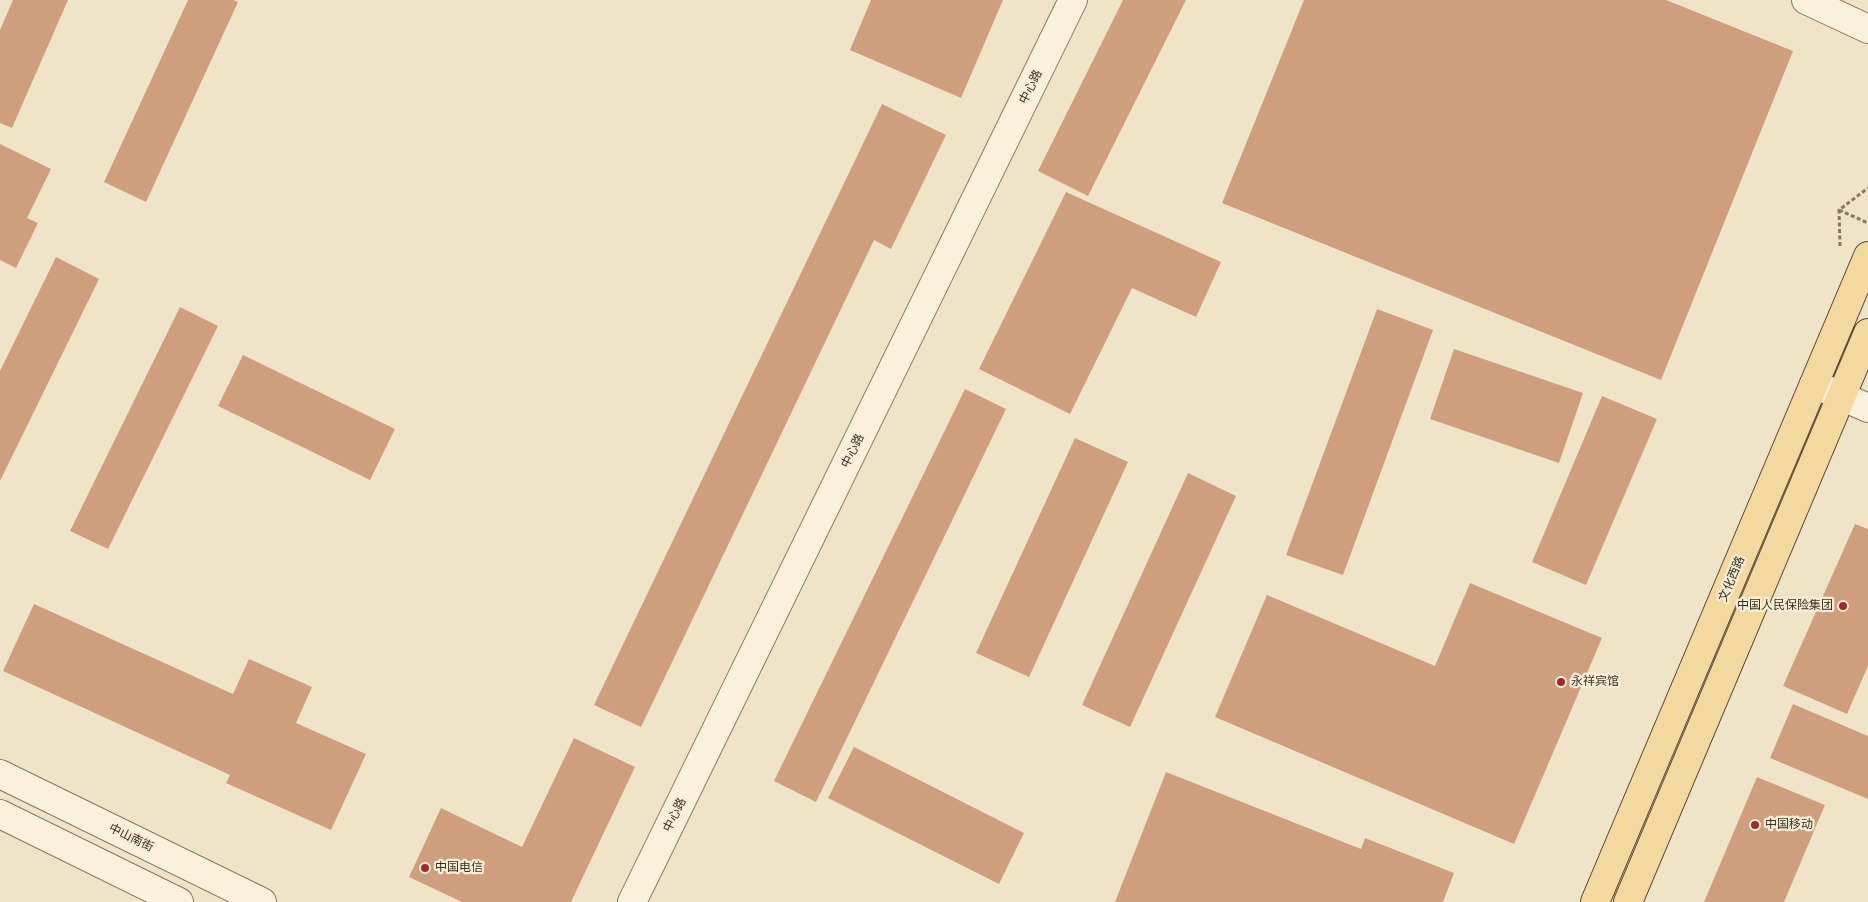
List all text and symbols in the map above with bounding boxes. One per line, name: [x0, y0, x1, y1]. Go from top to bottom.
street label: 中心路: [1017, 68, 1045, 106]
street label: 中心路: [839, 432, 867, 470]
street label: 文化西路: [1716, 554, 1748, 604]
place label: 中国人民保险集团: [1737, 599, 1833, 613]
marker: 中国人民保险集团: [1837, 600, 1849, 612]
place label: 永祥宾馆: [1571, 675, 1619, 689]
marker: 永祥宾馆: [1555, 676, 1567, 688]
street label: 中心路: [661, 796, 689, 834]
place label: 中国移动: [1765, 818, 1813, 832]
marker: 中国移动: [1749, 819, 1761, 831]
street label: 中山南街: [106, 821, 156, 855]
place label: 中国电信: [435, 861, 483, 875]
marker: 中国电信: [419, 862, 431, 874]

